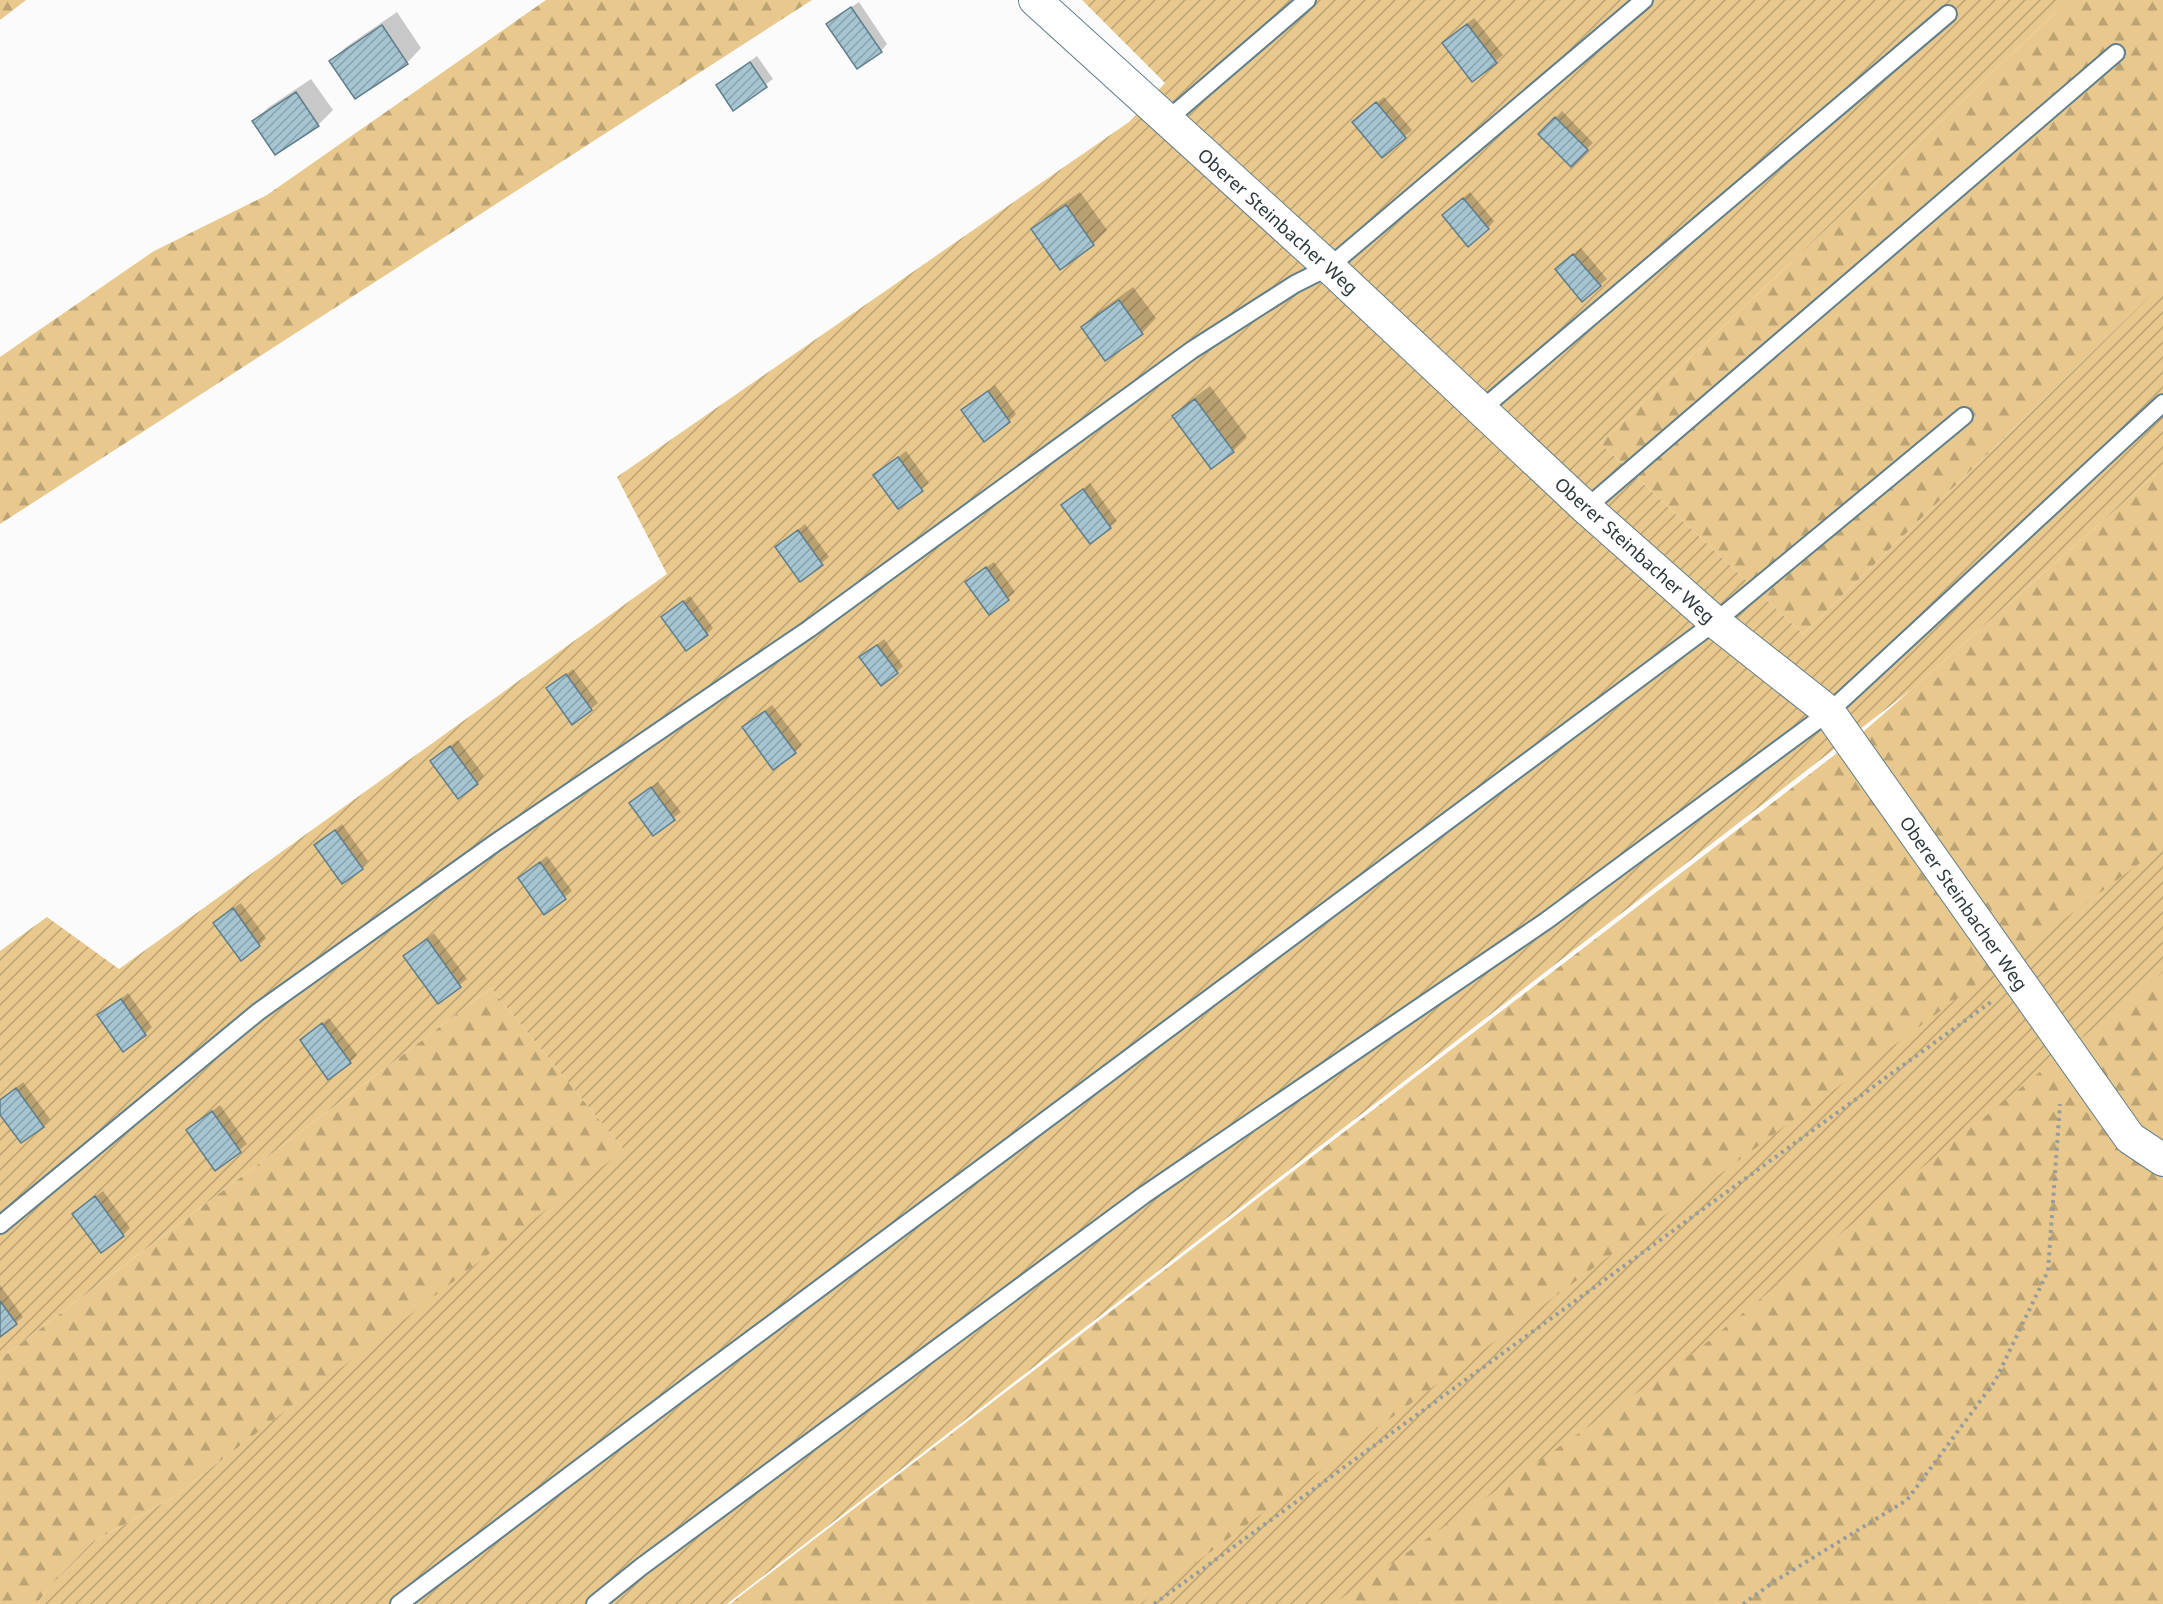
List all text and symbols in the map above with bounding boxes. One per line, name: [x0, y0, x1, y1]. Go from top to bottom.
street label: Oberer Steinbacher Weg: [1193, 143, 1363, 299]
street label: Oberer Steinbacher Weg: [1550, 472, 1720, 628]
street label: Oberer Steinbacher Weg: [1895, 811, 2033, 995]

